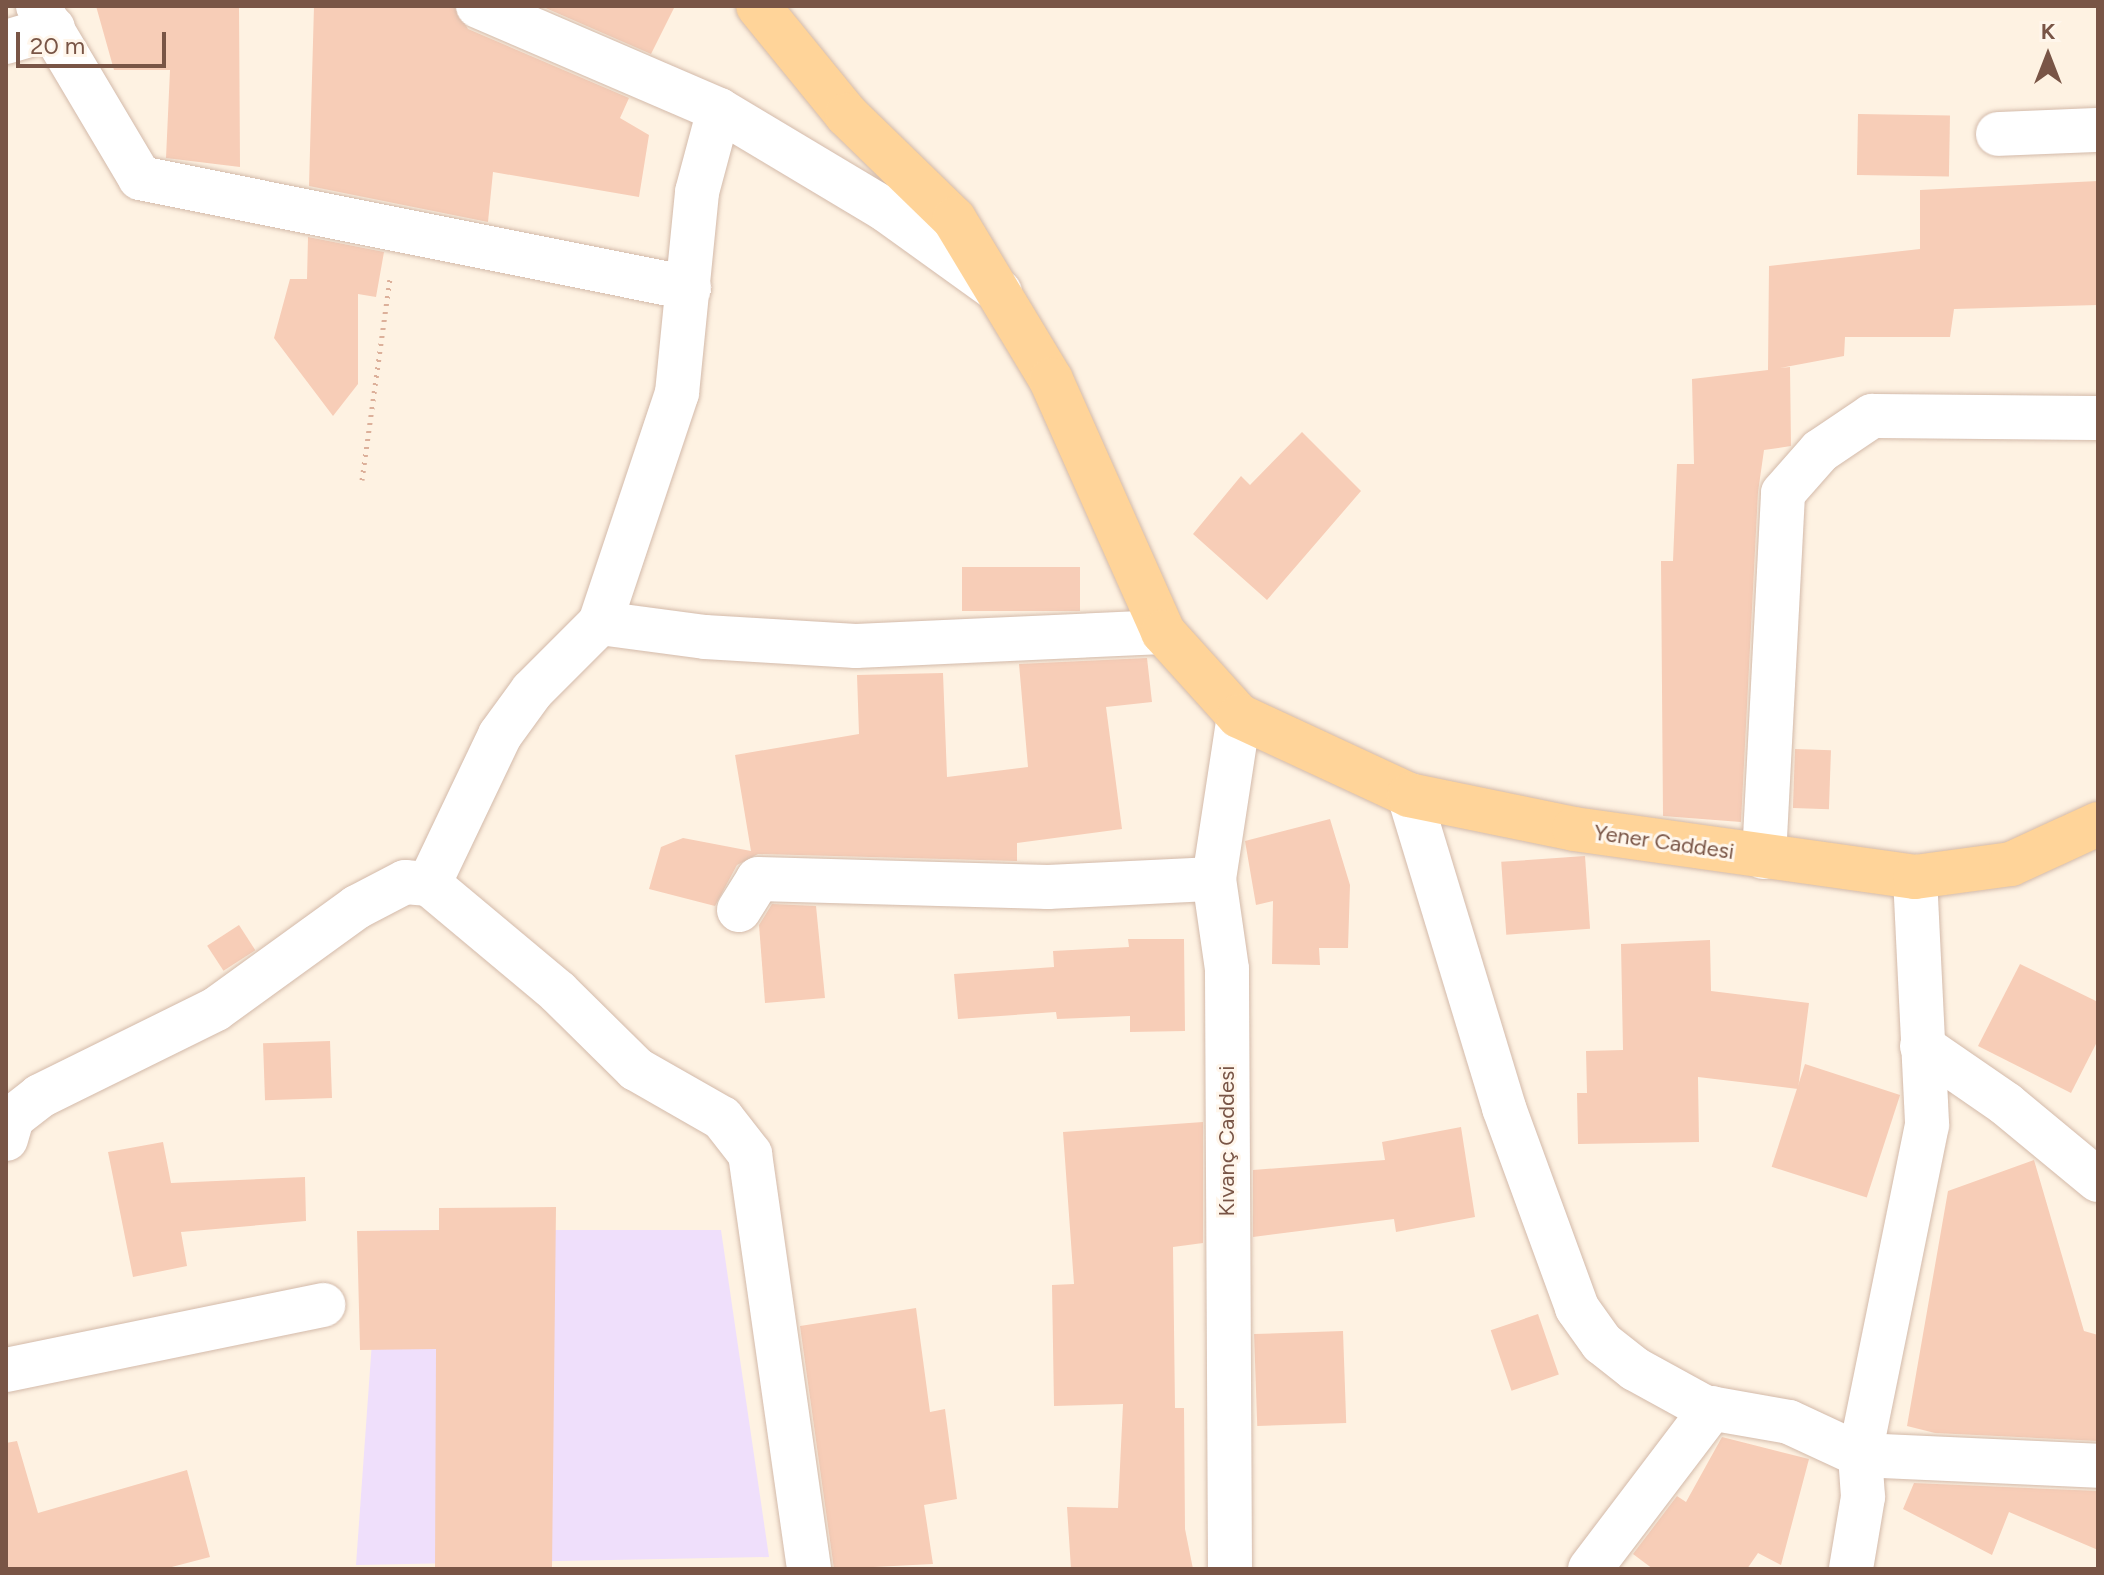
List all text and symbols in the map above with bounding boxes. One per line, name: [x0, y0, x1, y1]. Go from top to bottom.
scale bar: [20, 16, 170, 66]
north arrow: [2008, 16, 2088, 96]
text: K: [2041, 18, 2055, 45]
text: 20 m: [30, 31, 85, 60]
street label: Yener Caddesi: [1592, 819, 1736, 865]
street label: Kıvanç Caddesi: [1214, 1066, 1240, 1216]

